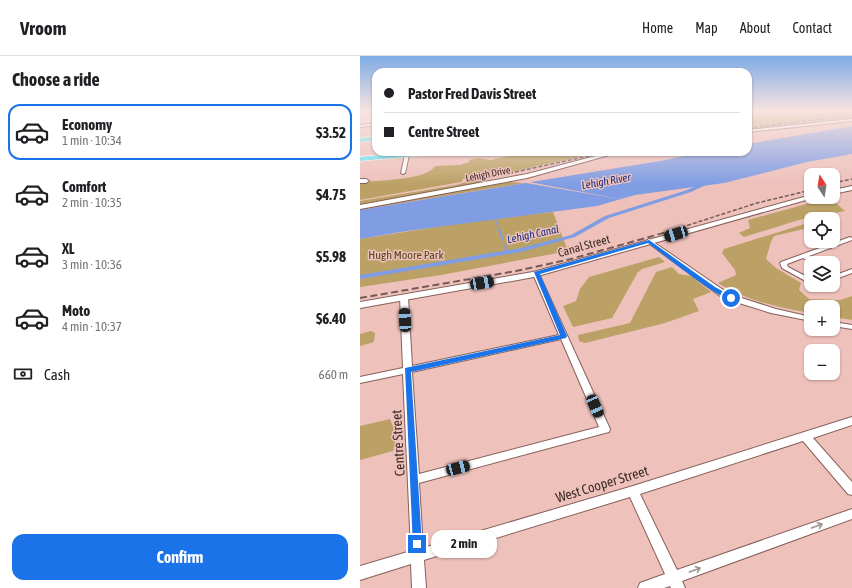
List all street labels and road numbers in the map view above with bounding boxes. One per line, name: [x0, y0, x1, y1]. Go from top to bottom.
street label: Lehigh Drive: [465, 164, 512, 184]
street label: Canal Street: [556, 232, 612, 260]
street label: Centre Street: [388, 409, 408, 477]
street label: West Cooper Street: [554, 462, 650, 506]

